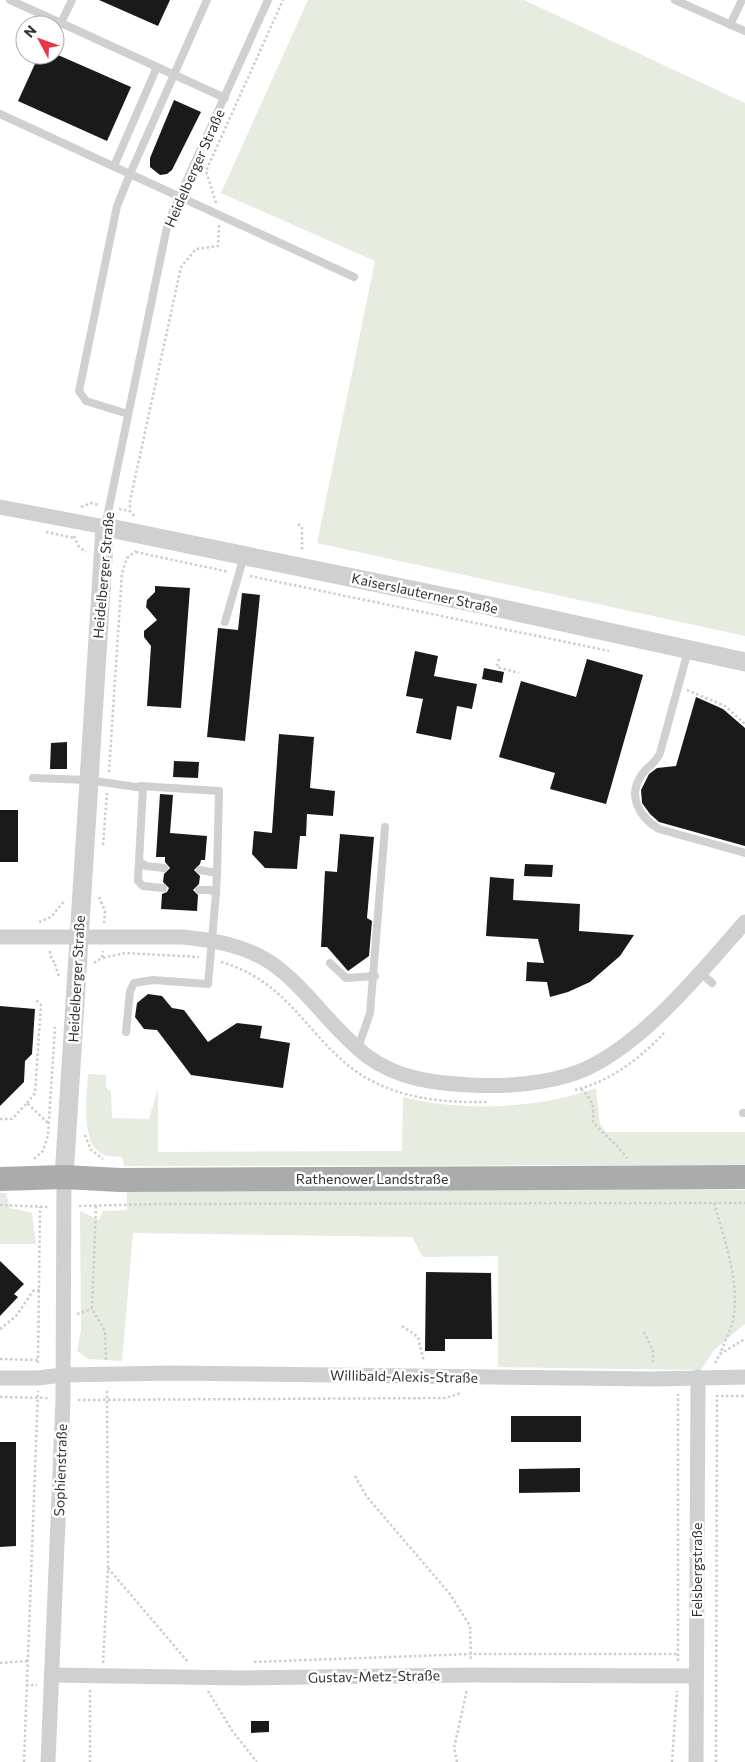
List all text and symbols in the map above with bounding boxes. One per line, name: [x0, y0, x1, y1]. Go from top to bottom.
north arrow: [15, 15, 65, 65]
text: N: [20, 22, 40, 41]
street label: Heidelberger Straße: [160, 106, 228, 230]
street label: Heidelberger Straße: [89, 511, 117, 639]
street label: Kaiserslauterner Straße: [350, 569, 500, 617]
street label: Heidelberger Straße: [64, 915, 88, 1043]
street label: Rathenower Landstraße: [296, 1170, 448, 1187]
street label: Willibald-Alexis-Straße: [330, 1366, 478, 1386]
street label: Sophienstraße: [50, 1423, 70, 1517]
street label: Felsbergstraße: [688, 1523, 705, 1617]
street label: Gustav-Metz-Straße: [308, 1666, 440, 1686]

